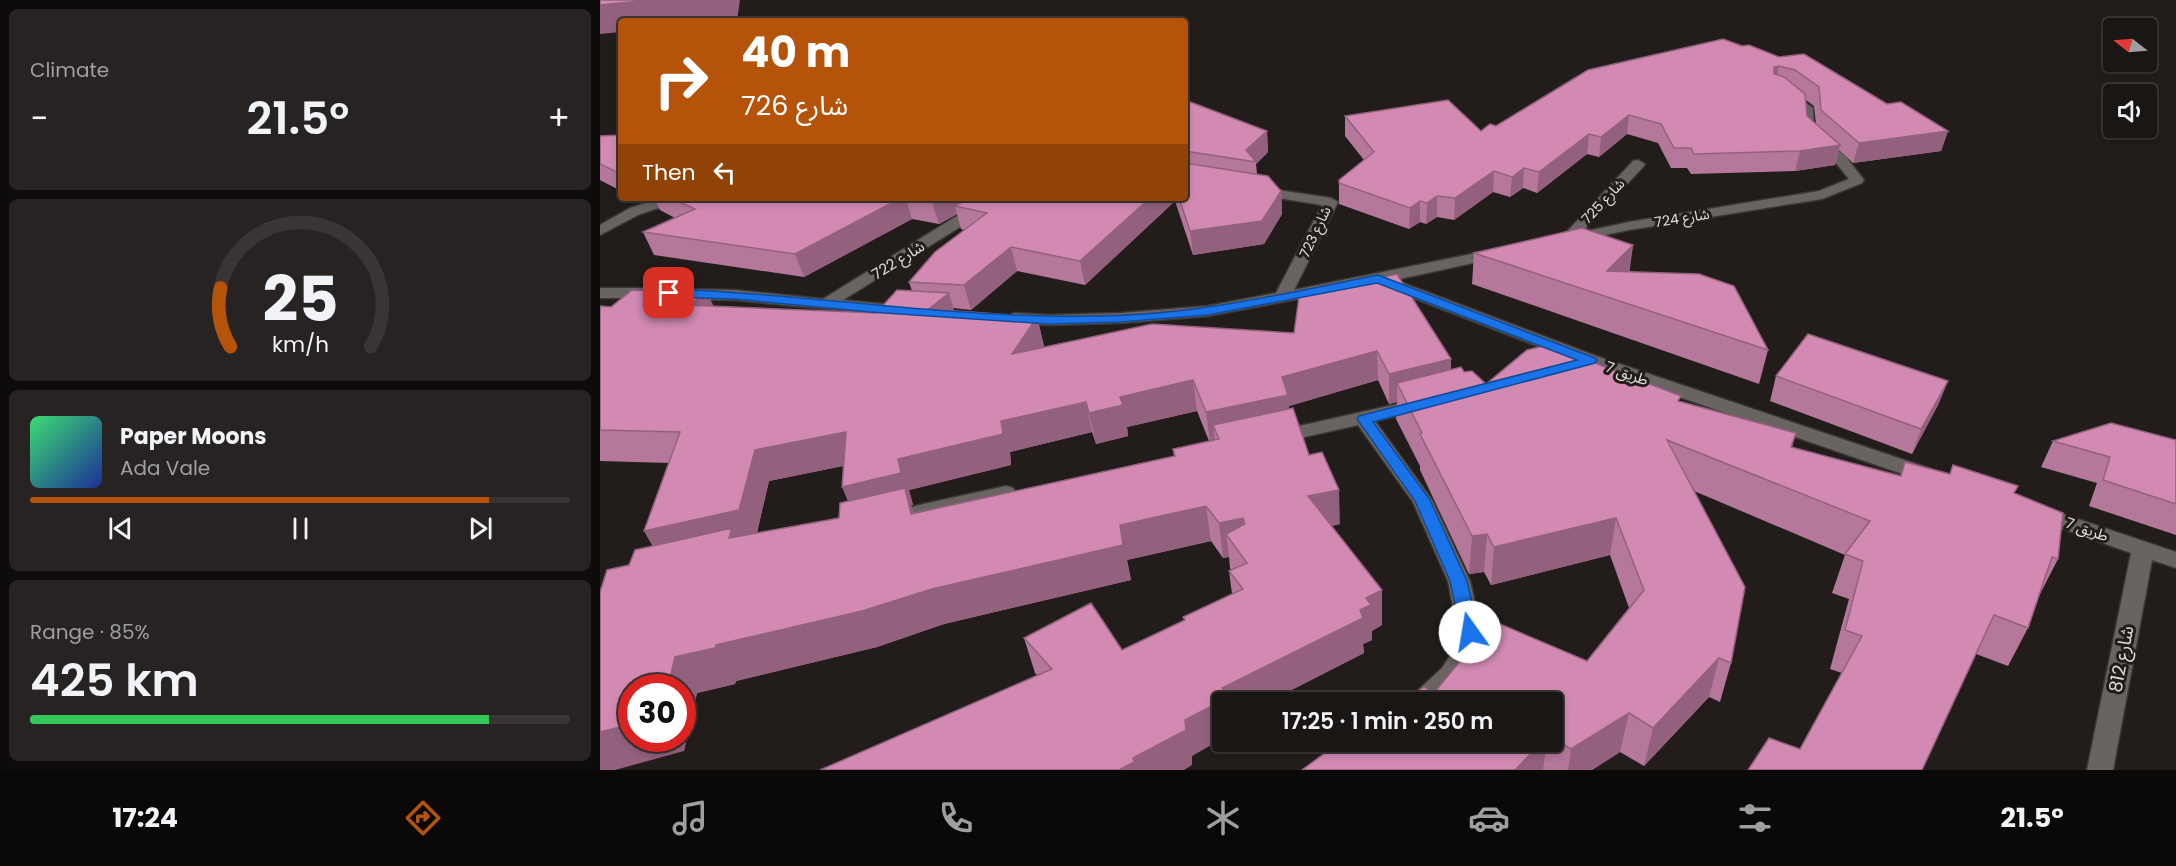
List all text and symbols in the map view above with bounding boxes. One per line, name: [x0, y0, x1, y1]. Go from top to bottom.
north arrow: [2103, 18, 2157, 72]
map controls: [2103, 18, 2157, 138]
text: 40 m: [741, 23, 850, 82]
icon: right: [642, 42, 720, 120]
text: Climate: [30, 56, 109, 84]
button: sound: [2103, 84, 2157, 138]
text: 21.5°: [246, 87, 349, 150]
text: شارع 726: [741, 87, 848, 124]
text: −: [30, 95, 48, 142]
text: +: [547, 95, 570, 142]
icon: left: [708, 156, 741, 189]
text: Then: [642, 157, 696, 188]
street label: شارع 725: [1577, 174, 1630, 229]
street label: شارع 723: [1294, 203, 1337, 262]
street label: شارع 724: [1653, 204, 1711, 233]
street label: شارع 722: [868, 235, 930, 286]
text: 25: [262, 255, 338, 343]
pin: [643, 267, 694, 318]
icon: arrive: [652, 276, 685, 309]
text: km/h: [271, 329, 329, 360]
street label: 7 طريق: [1603, 356, 1651, 390]
text: Paper Moons: [120, 421, 267, 452]
text: Ada Vale: [120, 454, 210, 482]
icon: previous: [104, 512, 137, 545]
icon: pause: [284, 512, 317, 545]
icon: next: [464, 512, 497, 545]
street label: 7 طريق: [2063, 512, 2111, 546]
position arrow: [1438, 600, 1502, 664]
text: Range · 85%: [30, 618, 150, 646]
street label: شارع 812: [2102, 624, 2142, 695]
text: 425 km: [30, 649, 199, 712]
speed limit sign: 30: [618, 674, 696, 752]
text: 17:25 · 1 min · 250 m: [1282, 706, 1493, 737]
icon: directions: [402, 797, 444, 839]
icon: music: [669, 797, 711, 839]
icon: phone: [935, 797, 977, 839]
icon: climate: [1202, 797, 1244, 839]
icon: car: [1468, 797, 1510, 839]
icon: filters: [1734, 797, 1776, 839]
text: 17:24: [112, 799, 178, 836]
text: 21.5°: [2001, 799, 2064, 836]

